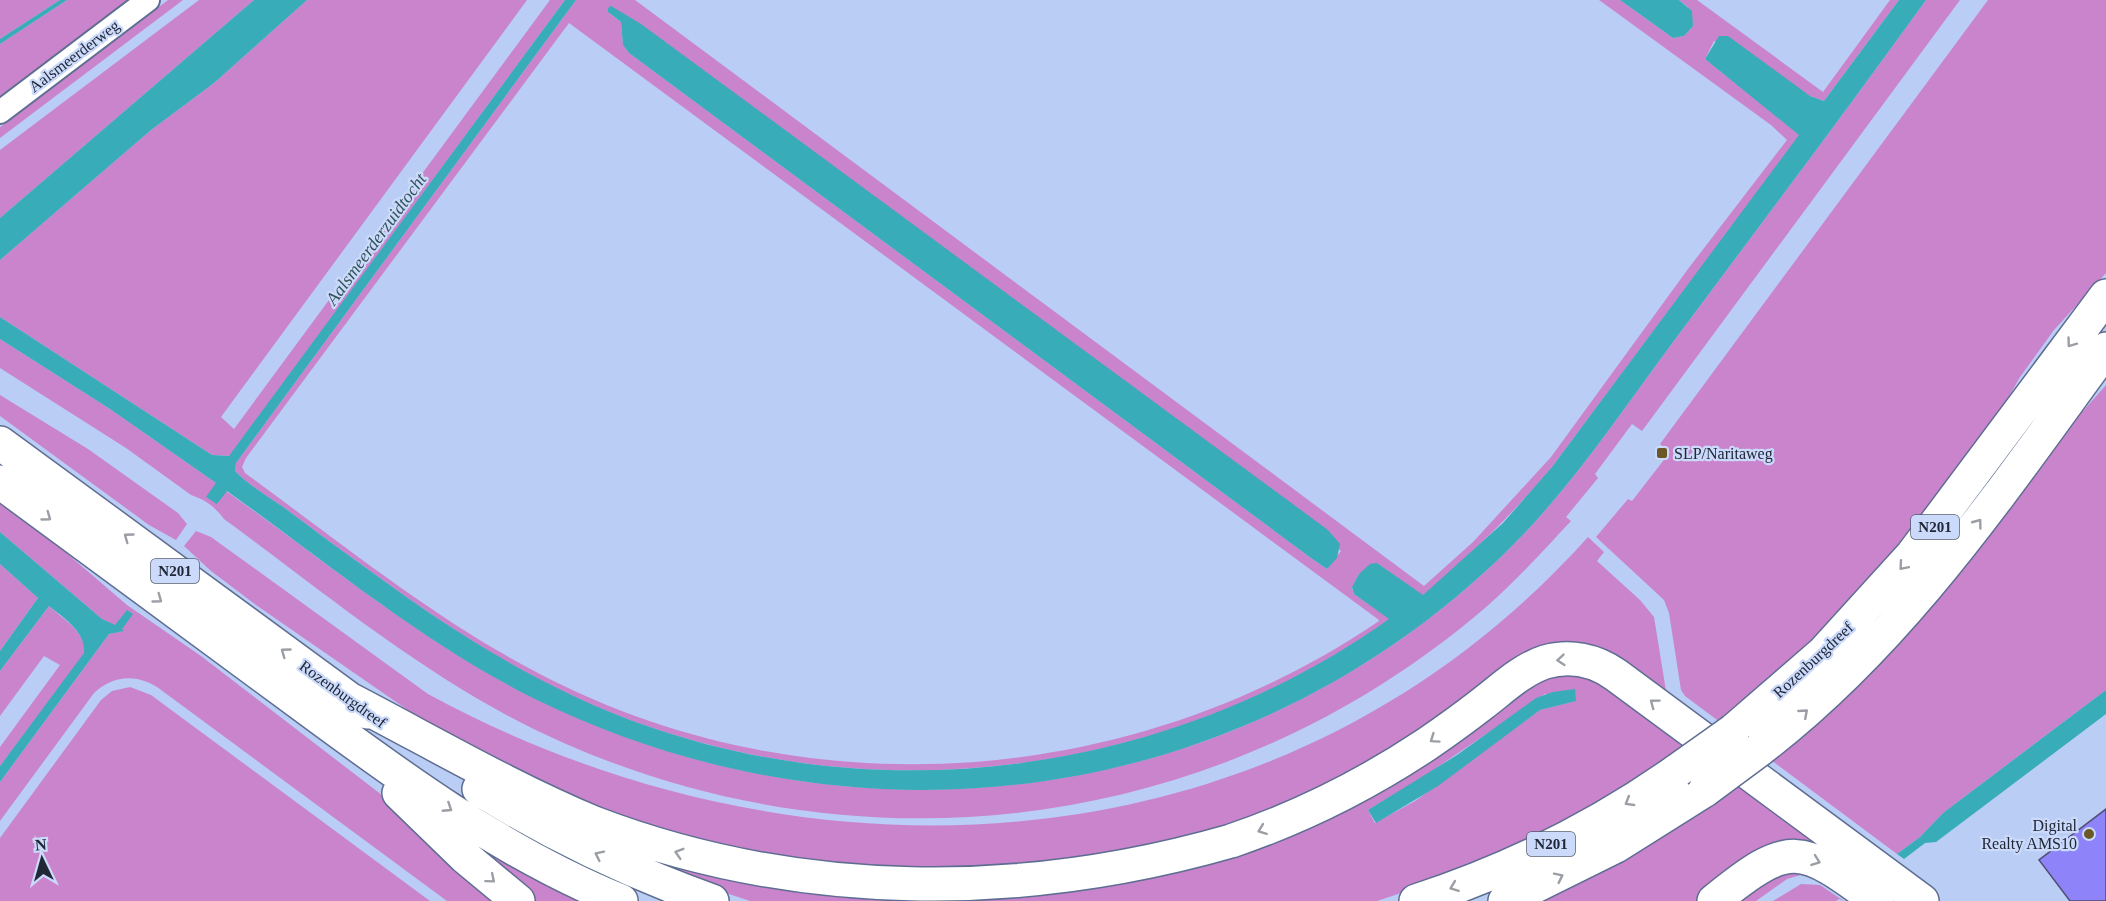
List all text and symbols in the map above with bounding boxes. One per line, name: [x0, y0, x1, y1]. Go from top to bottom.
street label: Aalsmeerderweg: [26, 17, 123, 96]
water label: Aalsmeerderzuidtocht: [321, 169, 431, 309]
one-way arrow: [2067, 337, 2078, 348]
place label: SLP/Naritaweg: [1674, 445, 1773, 463]
marker: SLP/Naritaweg: [1655, 446, 1669, 460]
one-way arrow: [41, 510, 52, 521]
road number: N201: [1911, 515, 1959, 539]
one-way arrow: [1971, 518, 1982, 529]
one-way arrow: [124, 533, 135, 544]
road number: N201: [151, 559, 199, 583]
one-way arrow: [1899, 559, 1910, 570]
one-way arrow: [151, 591, 162, 602]
street label: Rozenburgdreef: [1770, 618, 1858, 702]
one-way arrow: [281, 648, 292, 659]
one-way arrow: [1557, 653, 1566, 666]
street label: Rozenburgdreef: [296, 657, 390, 732]
one-way arrow: [1650, 699, 1661, 710]
one-way arrow: [1798, 709, 1808, 720]
one-way arrow: [1430, 732, 1441, 743]
one-way arrow: [1625, 794, 1635, 806]
one-way arrow: [441, 801, 452, 812]
place label: Digital Realty AMS10: [1981, 817, 2078, 853]
one-way arrow: [1257, 823, 1268, 835]
marker: Digital Realty AMS10: [2082, 827, 2096, 841]
north arrow: [12, 829, 72, 889]
road number: N201: [1527, 832, 1575, 856]
text: N: [34, 836, 48, 854]
one-way arrow: [675, 848, 685, 860]
one-way arrow: [595, 851, 606, 863]
one-way arrow: [1811, 854, 1821, 867]
one-way arrow: [484, 872, 495, 883]
one-way arrow: [1552, 872, 1563, 884]
one-way arrow: [1449, 880, 1460, 892]

